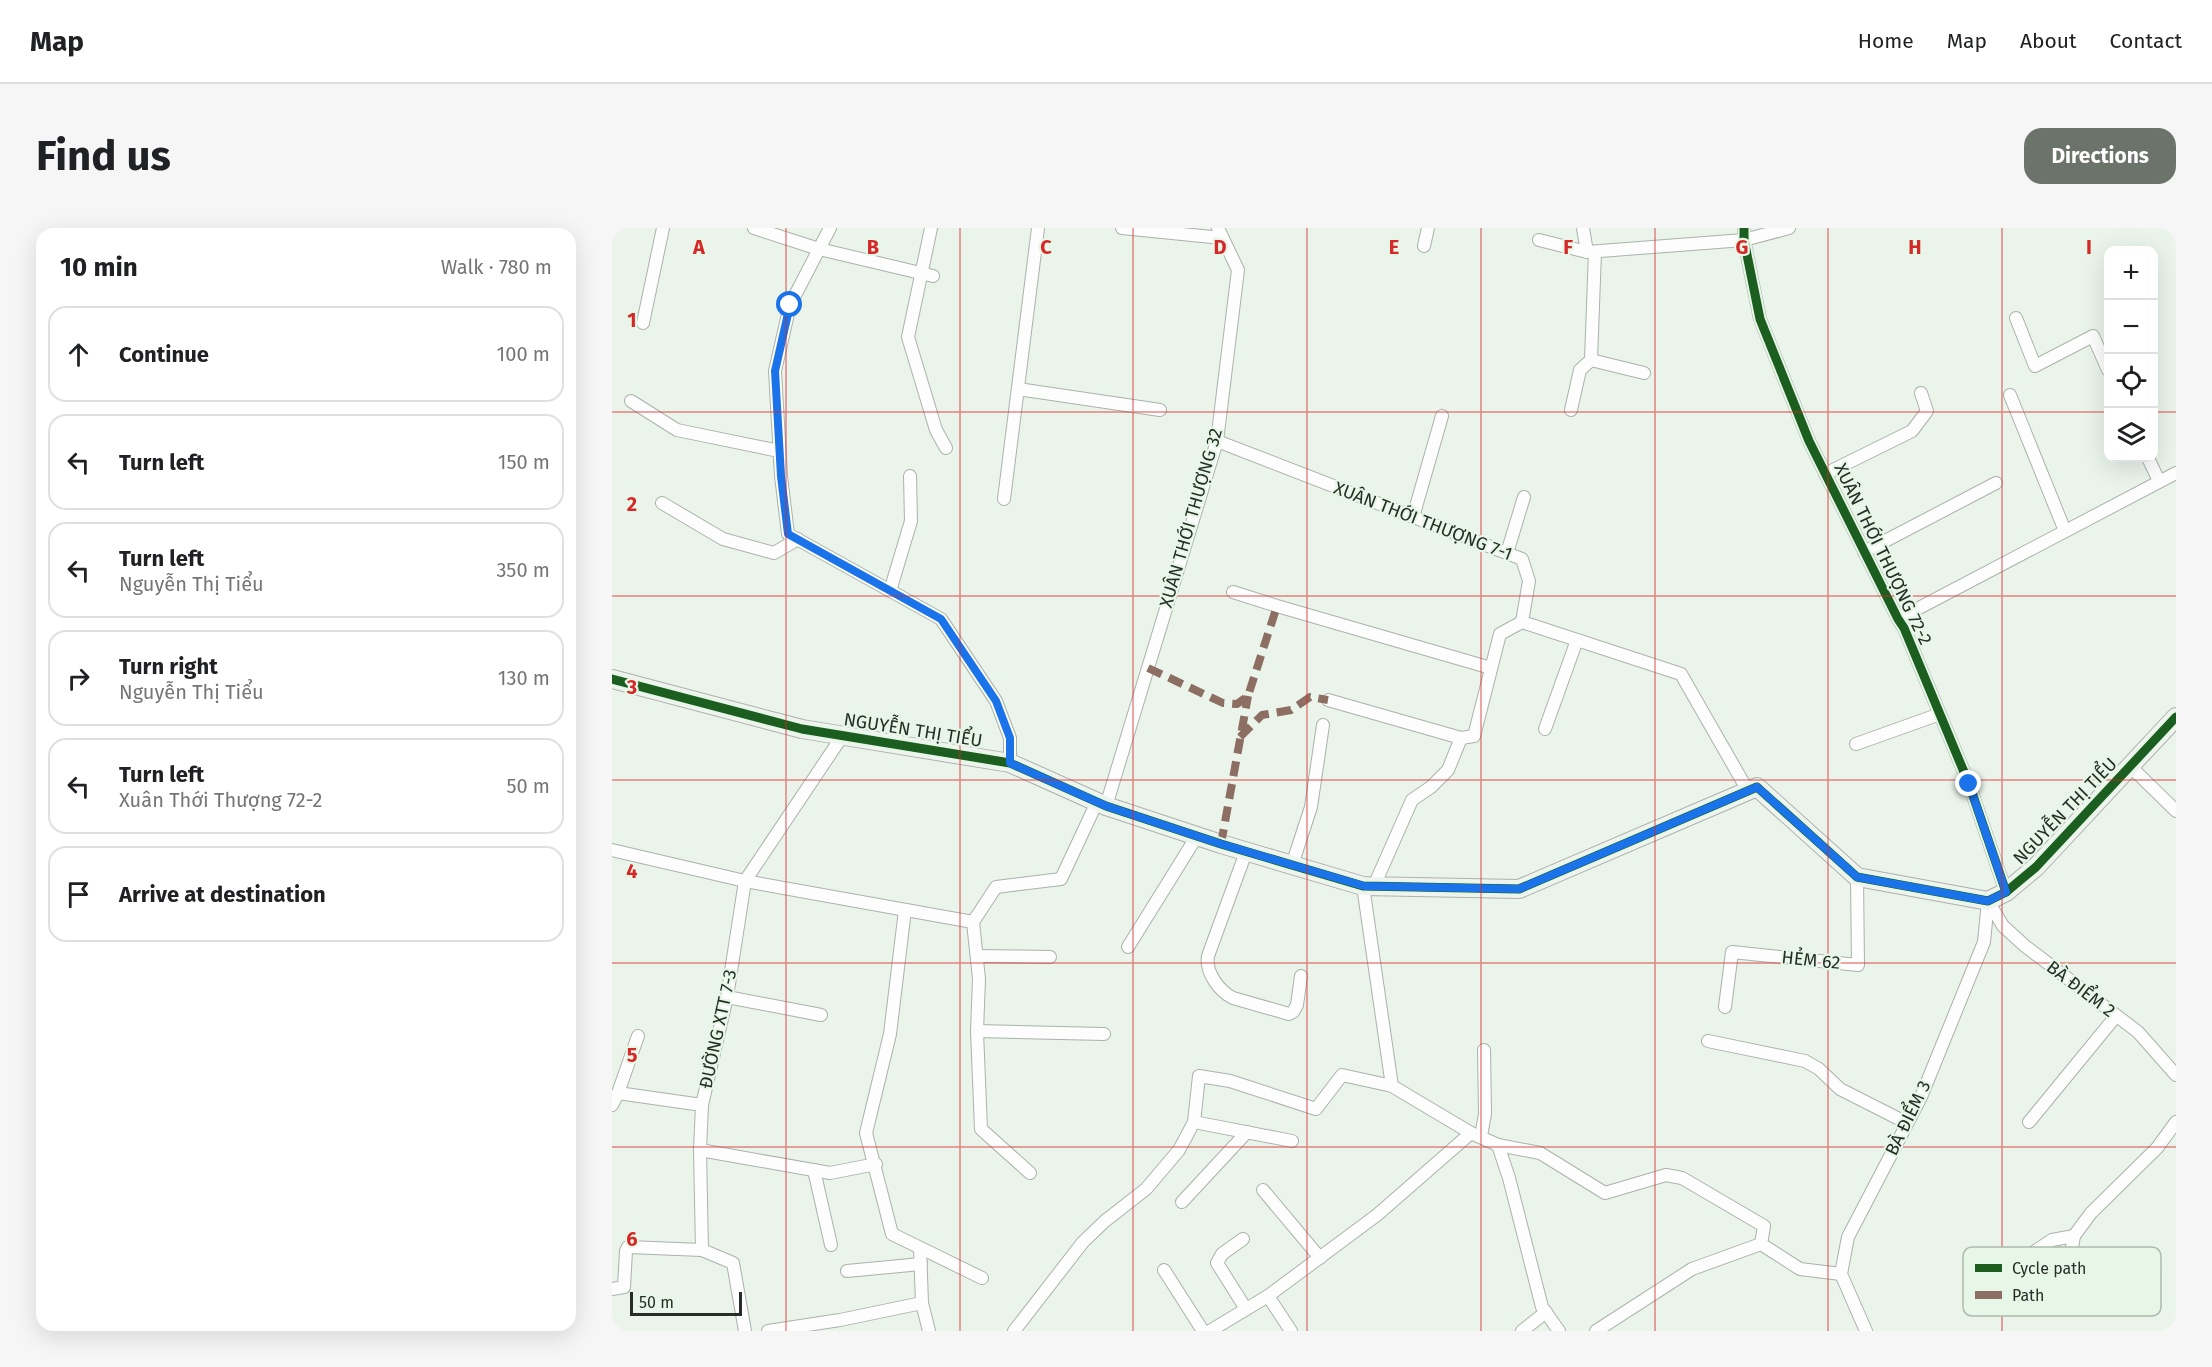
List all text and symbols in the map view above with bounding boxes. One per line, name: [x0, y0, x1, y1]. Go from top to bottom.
text: Map: [30, 25, 84, 58]
text: Home: [1858, 28, 1914, 54]
text: Map: [1947, 28, 1987, 54]
text: About: [2020, 28, 2077, 54]
text: Contact: [2110, 28, 2182, 54]
button: Directions: [2024, 128, 2176, 184]
text: Find us: [36, 131, 171, 181]
text: A: [692, 235, 706, 259]
text: B: [867, 235, 879, 259]
text: C: [1040, 235, 1052, 259]
text: D: [1213, 235, 1227, 259]
text: E: [1389, 235, 1399, 259]
text: F: [1563, 235, 1573, 259]
text: G: [1736, 235, 1748, 259]
text: H: [1908, 235, 1922, 259]
text: I: [2086, 235, 2092, 259]
map controls: [2104, 246, 2158, 462]
button: +: [2104, 246, 2158, 300]
text: 10 min: [60, 252, 138, 283]
text: Walk · 780 m: [441, 255, 552, 279]
route start: [776, 291, 802, 317]
button: −: [2104, 300, 2158, 354]
text: 1: [627, 308, 637, 332]
icon: ahead: [62, 338, 95, 371]
text: Continue: [119, 341, 209, 368]
text: 100 m: [497, 342, 550, 366]
button: locate: [2104, 354, 2158, 408]
button: layers: [2104, 408, 2158, 462]
street label: XUÂN THỚI THƯỢNG 32: [1155, 426, 1227, 610]
icon: left: [62, 446, 95, 479]
text: Turn left: [119, 449, 204, 476]
text: 150 m: [498, 450, 550, 474]
street label: XUÂN THỚI THƯỢNG 72-2: [1829, 460, 1937, 648]
street label: XUÂN THỚI THƯỢNG 7-1: [1331, 477, 1515, 565]
text: 2: [627, 492, 637, 516]
text: Turn left: [119, 545, 204, 572]
icon: left: [62, 554, 95, 587]
text: 350 m: [496, 558, 550, 582]
text: Nguyễn Thị Tiểu: [119, 572, 264, 596]
text: Turn right: [119, 653, 218, 680]
icon: right: [62, 662, 95, 695]
text: 130 m: [498, 666, 550, 690]
text: 3: [626, 675, 637, 699]
text: Nguyễn Thị Tiểu: [119, 680, 264, 704]
street label: NGUYỄN THỊ TIỂU: [842, 705, 984, 752]
street label: NGUYỄN THỊ TIỂU: [2006, 751, 2122, 869]
text: Turn left: [119, 761, 204, 788]
icon: left: [62, 770, 95, 803]
route end: [1955, 770, 1981, 796]
text: 50 m: [506, 774, 550, 798]
text: Xuân Thới Thượng 72-2: [119, 788, 322, 812]
text: 4: [626, 859, 638, 883]
icon: arrive: [62, 878, 95, 911]
text: Arrive at destination: [119, 881, 326, 908]
street label: HẺM 62: [1781, 945, 1842, 974]
street label: BÀ ĐIỂM 2: [2042, 954, 2121, 1022]
street label: ĐƯỜNG XTT 7-3: [695, 967, 741, 1091]
text: 5: [627, 1043, 638, 1067]
street label: BÀ ĐIỂM 3: [1879, 1076, 1936, 1159]
text: 6: [626, 1227, 638, 1251]
legend: [1963, 1247, 2161, 1316]
text: Cycle path: [2012, 1259, 2086, 1278]
text: Path: [2012, 1286, 2044, 1305]
scale bar: [630, 1289, 742, 1316]
text: 50 m: [639, 1293, 674, 1312]

